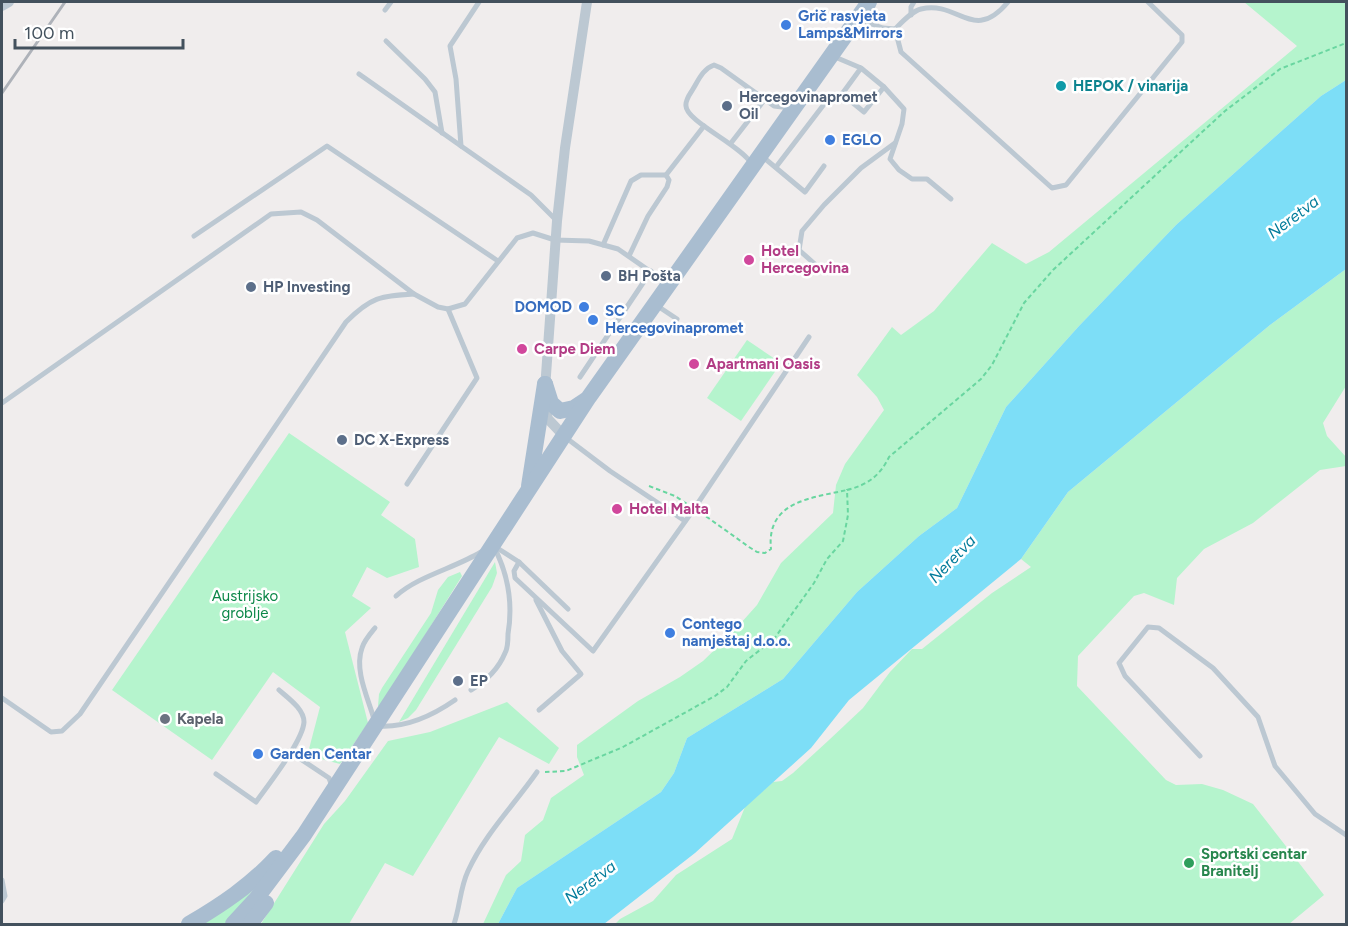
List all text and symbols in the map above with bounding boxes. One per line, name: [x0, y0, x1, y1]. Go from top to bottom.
place label: Grič rasvjeta Lamps&Mirrors: [798, 7, 902, 42]
scale bar: [15, 12, 183, 50]
marker: Grič rasvjeta Lamps&Mirrors: [779, 18, 793, 32]
text: 100 m: [24, 22, 74, 44]
place label: HEPOK / vinarija: [1073, 77, 1188, 95]
marker: HEPOK / vinarija: [1054, 79, 1068, 93]
place label: Hercegovinapromet Oil: [739, 88, 878, 123]
marker: Hercegovinapromet Oil: [720, 99, 734, 113]
place label: EGLO: [842, 131, 882, 149]
marker: EGLO: [823, 133, 837, 147]
water label: Neretva: [1264, 192, 1322, 242]
place label: Hotel Hercegovina: [761, 242, 849, 277]
marker: Hotel Hercegovina: [742, 253, 756, 267]
place label: BH Pošta: [618, 267, 681, 285]
marker: BH Pošta: [599, 269, 613, 283]
place label: HP Investing: [263, 278, 350, 296]
marker: HP Investing: [244, 280, 258, 294]
place label: DOMOD: [515, 298, 572, 316]
marker: DOMOD: [577, 300, 591, 314]
place label: SC Hercegovinapromet: [605, 302, 744, 337]
marker: SC Hercegovinapromet: [586, 313, 600, 327]
place label: Carpe Diem: [534, 340, 615, 358]
marker: Carpe Diem: [515, 342, 529, 356]
place label: Apartmani Oasis: [706, 355, 820, 373]
marker: Apartmani Oasis: [687, 357, 701, 371]
place label: DC X-Express: [354, 431, 449, 449]
marker: DC X-Express: [335, 433, 349, 447]
place label: Hotel Malta: [629, 500, 709, 518]
marker: Hotel Malta: [610, 502, 624, 516]
water label: Neretva: [925, 531, 979, 587]
park label: Austrijsko groblje: [212, 587, 279, 622]
place label: Contego namještaj d.o.o.: [682, 615, 791, 650]
marker: Contego namještaj d.o.o.: [663, 626, 677, 640]
place label: EP: [470, 672, 488, 690]
marker: EP: [451, 674, 465, 688]
place label: Kapela: [177, 710, 224, 728]
marker: Kapela: [158, 712, 172, 726]
place label: Garden Centar: [270, 745, 372, 763]
marker: Garden Centar: [251, 747, 265, 761]
place label: Sportski centar Branitelj: [1201, 845, 1307, 880]
marker: Sportski centar Branitelj: [1182, 856, 1196, 870]
water label: Neretva: [561, 857, 619, 907]

